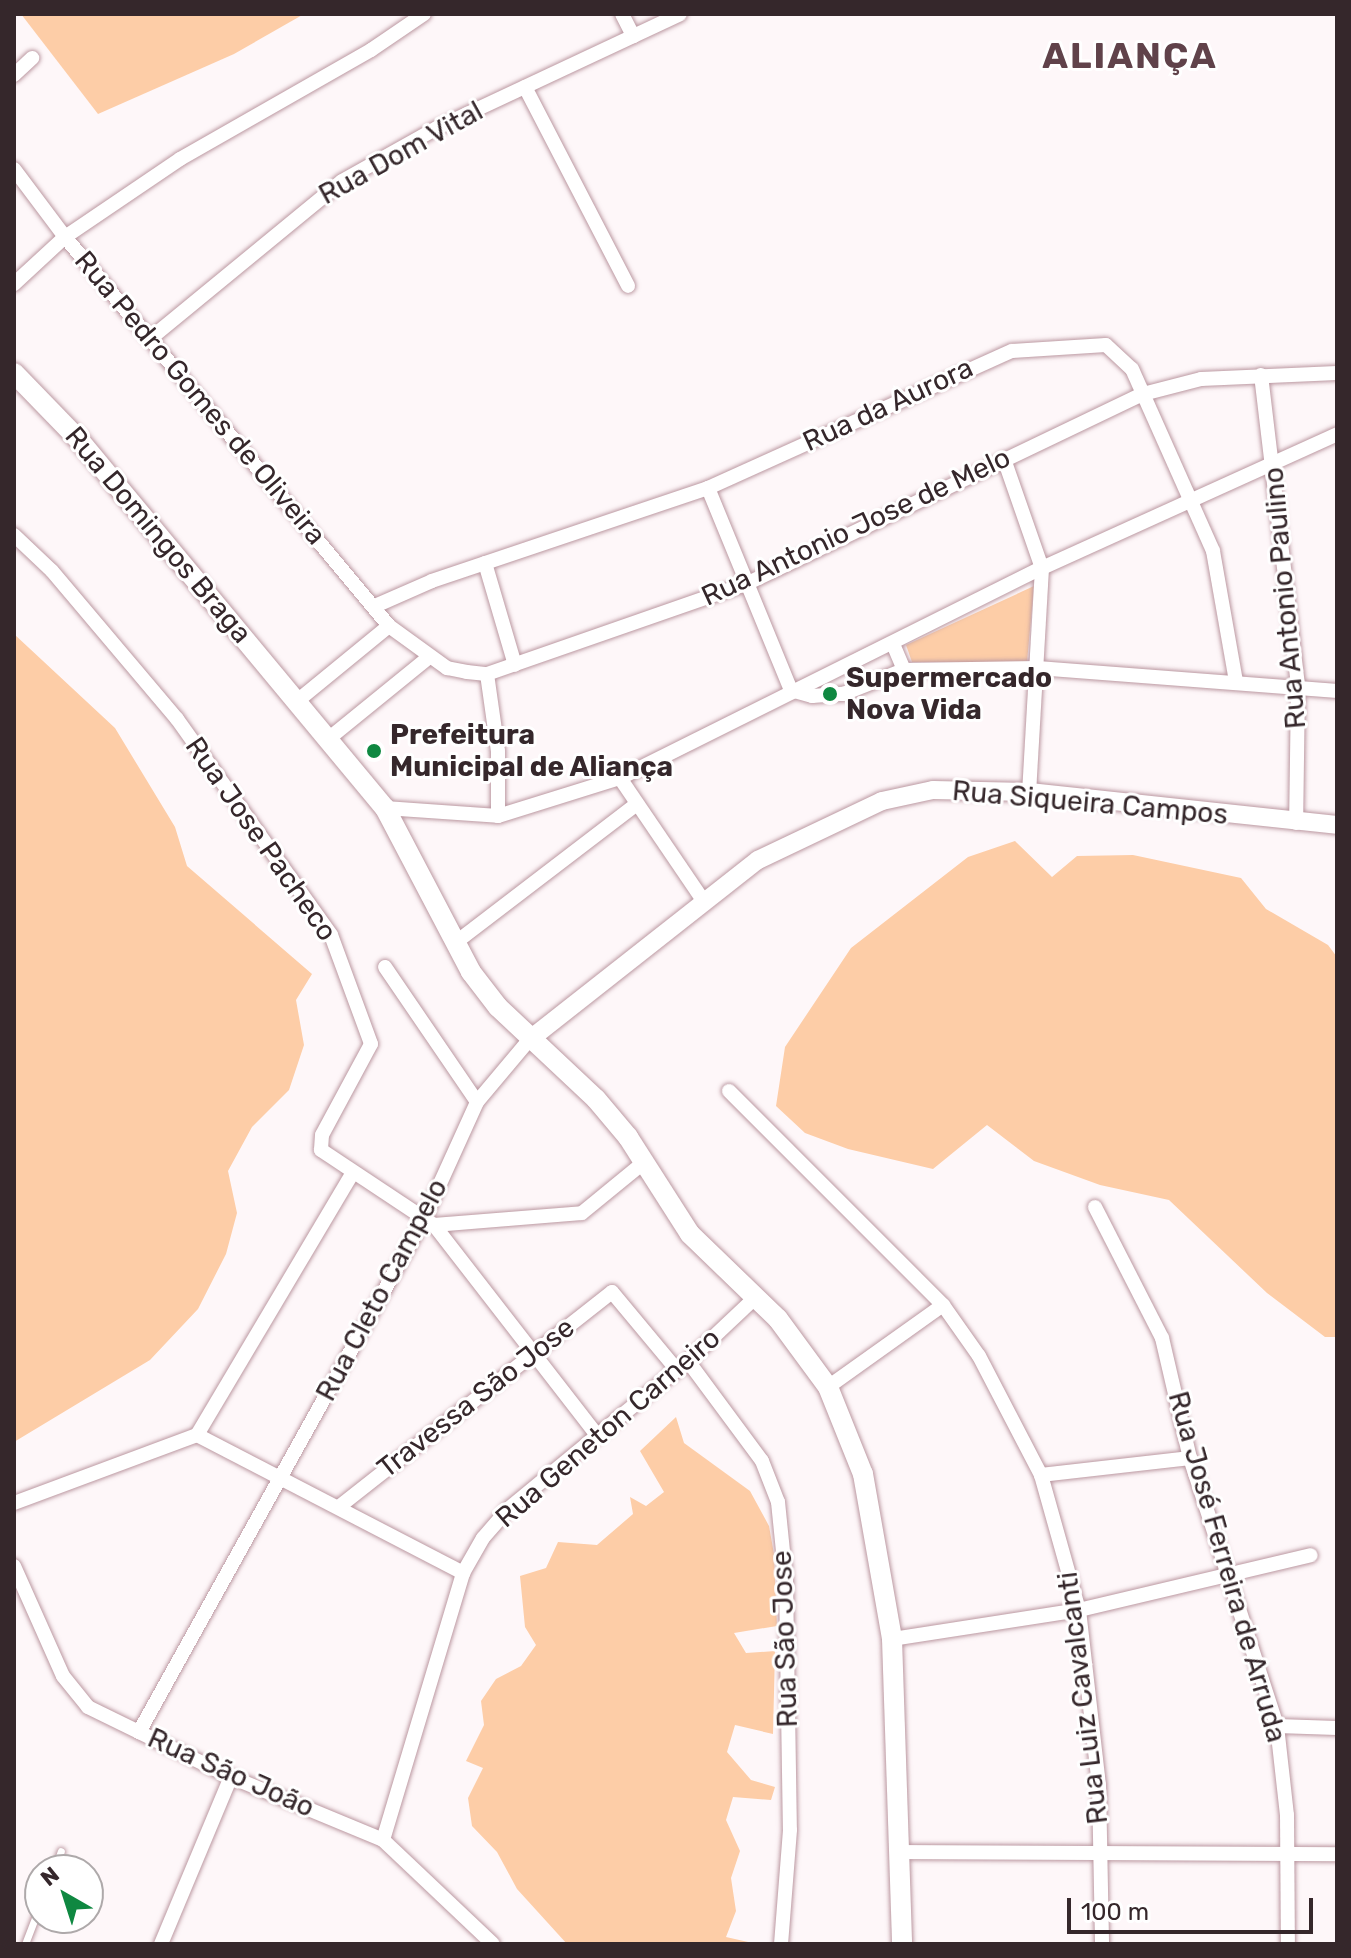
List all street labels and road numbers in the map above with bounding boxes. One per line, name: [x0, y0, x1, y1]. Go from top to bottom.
street label: Rua Dom Vital: [313, 94, 489, 212]
street label: Rua Pedro Gomes de Oliveira: [67, 244, 333, 552]
street label: Rua da Aurora: [797, 351, 979, 459]
street label: Rua Domingos Braga: [58, 420, 258, 650]
street label: Rua Antonio Jose de Melo: [696, 440, 1016, 614]
street label: Rua Antonio Paulino: [1257, 465, 1313, 731]
street label: Rua Jose Pacheco: [178, 731, 344, 947]
street label: Rua Siqueira Campos: [951, 774, 1229, 832]
street label: Rua Cleto Campelo: [309, 1173, 455, 1407]
street label: Travessa São Jose: [371, 1311, 581, 1485]
street label: Rua Geneton Carneiro: [489, 1321, 727, 1535]
street label: Rua José Ferreira de Arruda: [1161, 1387, 1293, 1747]
street label: Rua São Jose: [765, 1550, 805, 1728]
street label: Rua Luiz Cavalcanti: [1051, 1570, 1115, 1826]
street label: Rua São João: [143, 1721, 319, 1825]

